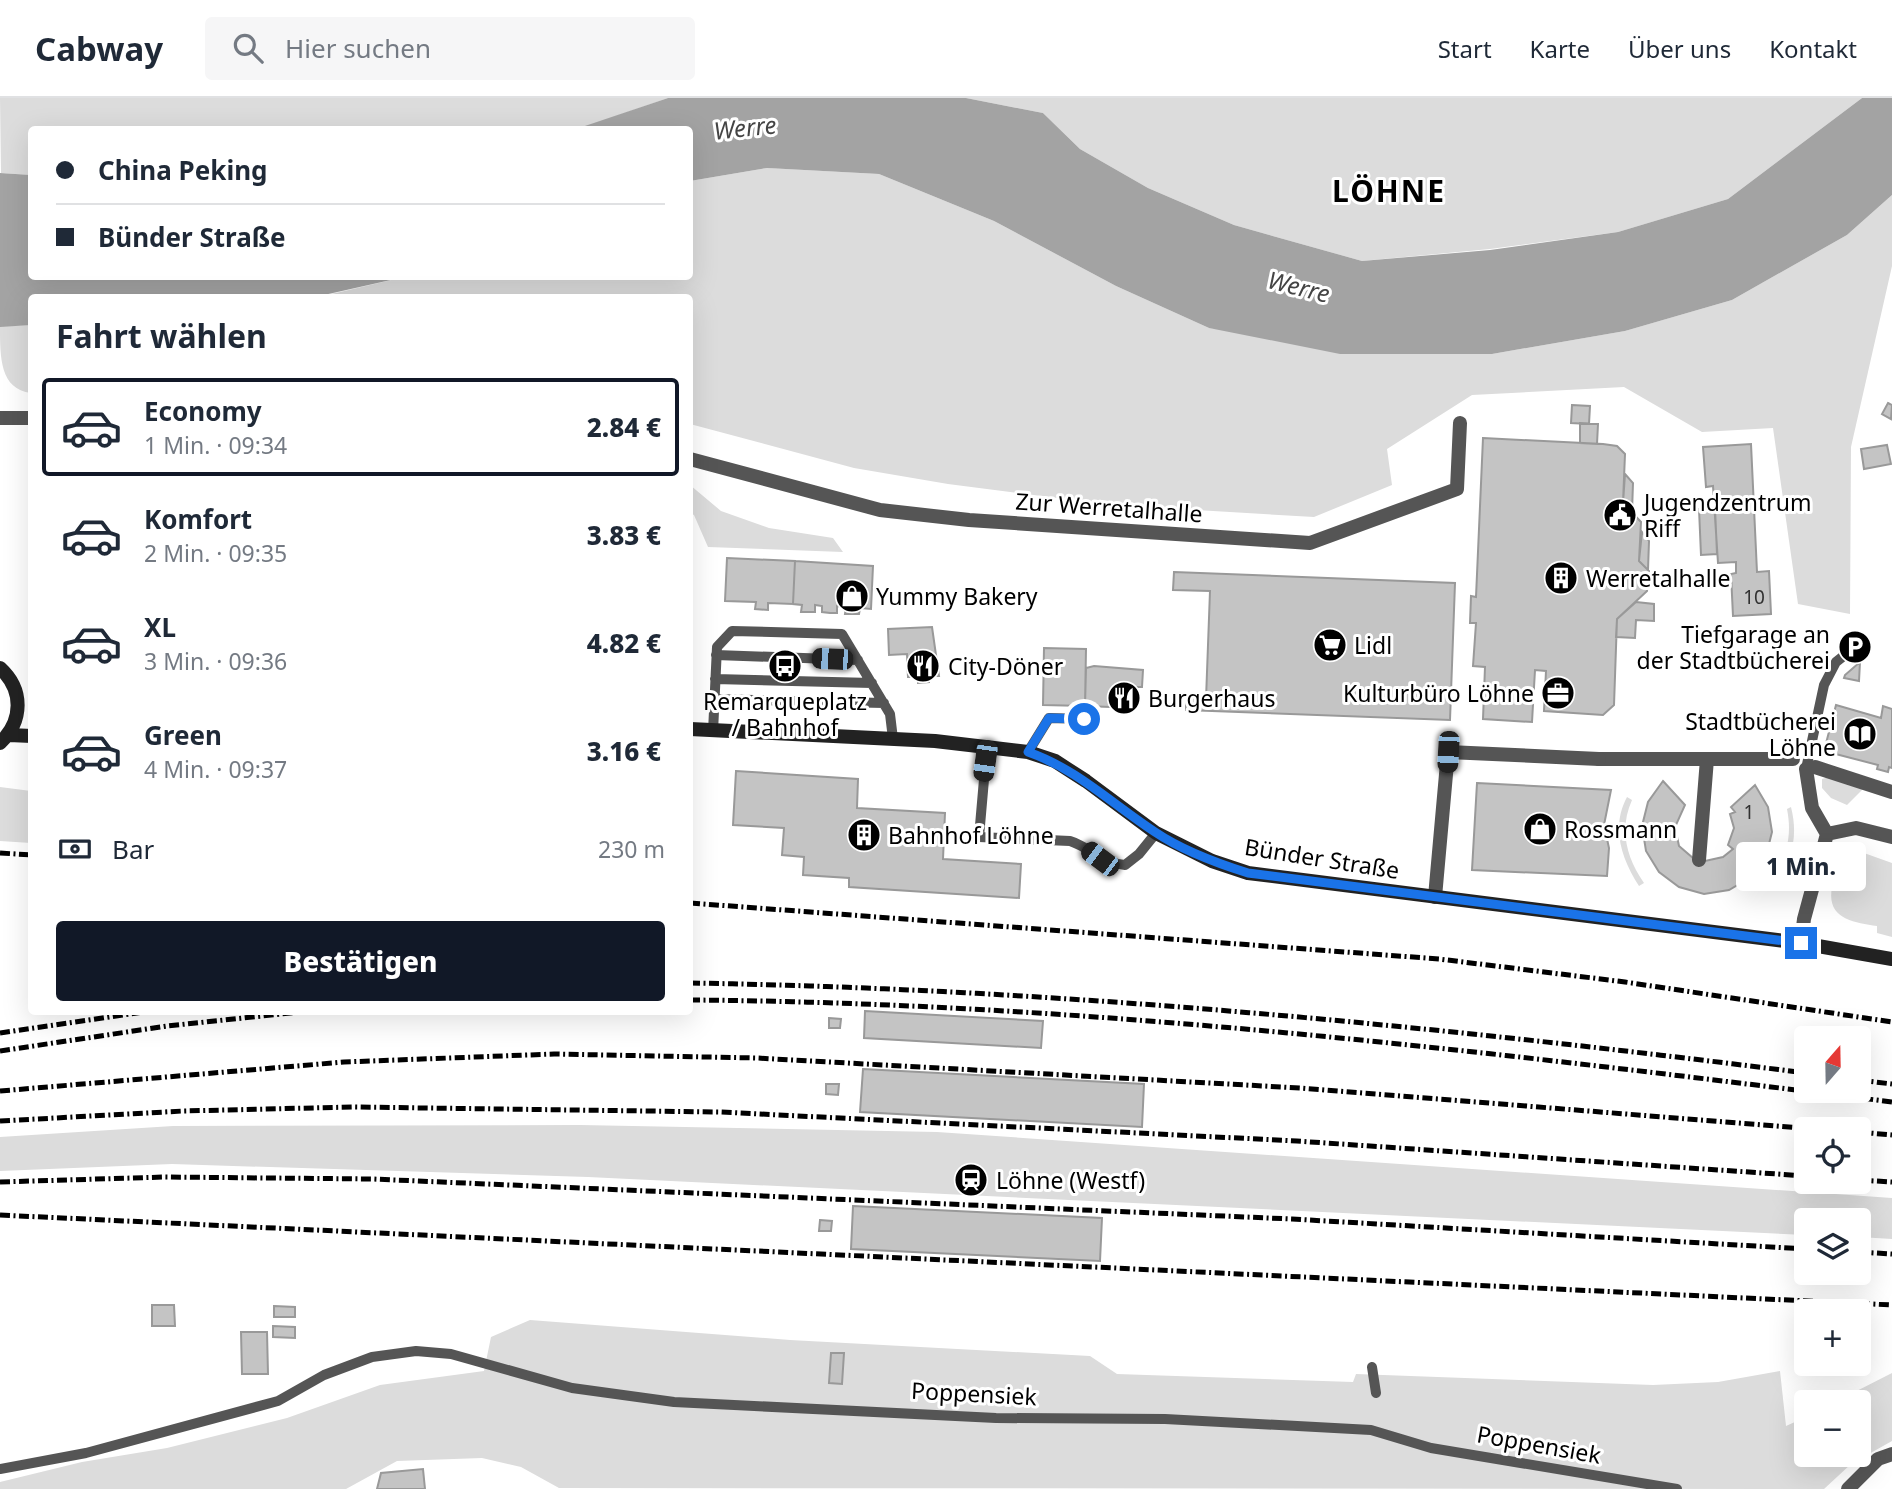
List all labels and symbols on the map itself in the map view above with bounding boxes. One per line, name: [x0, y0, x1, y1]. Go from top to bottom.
water label: Werre: [712, 107, 778, 147]
district label: LÖHNE: [1332, 170, 1446, 211]
water label: Werre: [1265, 262, 1333, 310]
street label: Zur Werretalhalle: [1014, 485, 1204, 529]
place label: Jugendzentrum Riff: [1642, 486, 1812, 544]
public building icon: Jugendzentrum Riff: [1601, 496, 1639, 534]
building icon: Werretalhalle: [1542, 559, 1580, 597]
place label: Werretalhalle: [1586, 562, 1731, 594]
shop icon: Yummy Bakery: [833, 577, 871, 615]
place label: Yummy Bakery: [876, 580, 1038, 612]
house number: 10: [1743, 584, 1765, 610]
place label: Tiefgarage an der Stadtbücherei: [1637, 618, 1830, 676]
supermarket icon: Lidl: [1311, 626, 1349, 664]
parking icon: Tiefgarage an der Stadtbücherei: [1836, 628, 1874, 666]
place label: Lidl: [1354, 629, 1392, 661]
bus stop icon: Remarqueplatz / Bahnhof: [766, 647, 804, 685]
restaurant icon: City-Döner: [904, 647, 942, 685]
car: [811, 648, 854, 670]
place label: City-Döner: [948, 650, 1064, 682]
office icon: Kulturbüro Löhne: [1539, 674, 1577, 712]
place label: Kulturbüro Löhne: [1343, 677, 1534, 709]
restaurant icon: Burgerhaus: [1105, 679, 1143, 717]
place label: Burgerhaus: [1148, 682, 1275, 714]
place label: Remarqueplatz / Bahnhof: [703, 685, 867, 743]
route start: [1068, 703, 1100, 735]
place label: Stadtbücherei Löhne: [1685, 705, 1836, 763]
library icon: Stadtbücherei Löhne: [1841, 715, 1879, 753]
car: [1437, 730, 1460, 774]
car: [972, 739, 999, 783]
house number: 1: [1744, 799, 1754, 825]
shop icon: Rossmann: [1521, 810, 1559, 848]
place label: Rossmann: [1564, 813, 1677, 845]
building icon: Bahnhof Löhne: [845, 816, 883, 854]
place label: Bahnhof Löhne: [888, 819, 1054, 851]
street label: Bünder Straße: [1242, 830, 1402, 886]
car: [1077, 838, 1124, 880]
callout: 1 Min.: [1736, 842, 1866, 890]
route end: [1785, 927, 1817, 959]
north arrow: [1794, 1026, 1871, 1102]
station icon: Löhne (Westf): [952, 1161, 990, 1199]
place label: Löhne (Westf): [996, 1164, 1145, 1196]
street label: Poppensiek: [910, 1374, 1038, 1412]
street label: Poppensiek: [1474, 1417, 1604, 1471]

